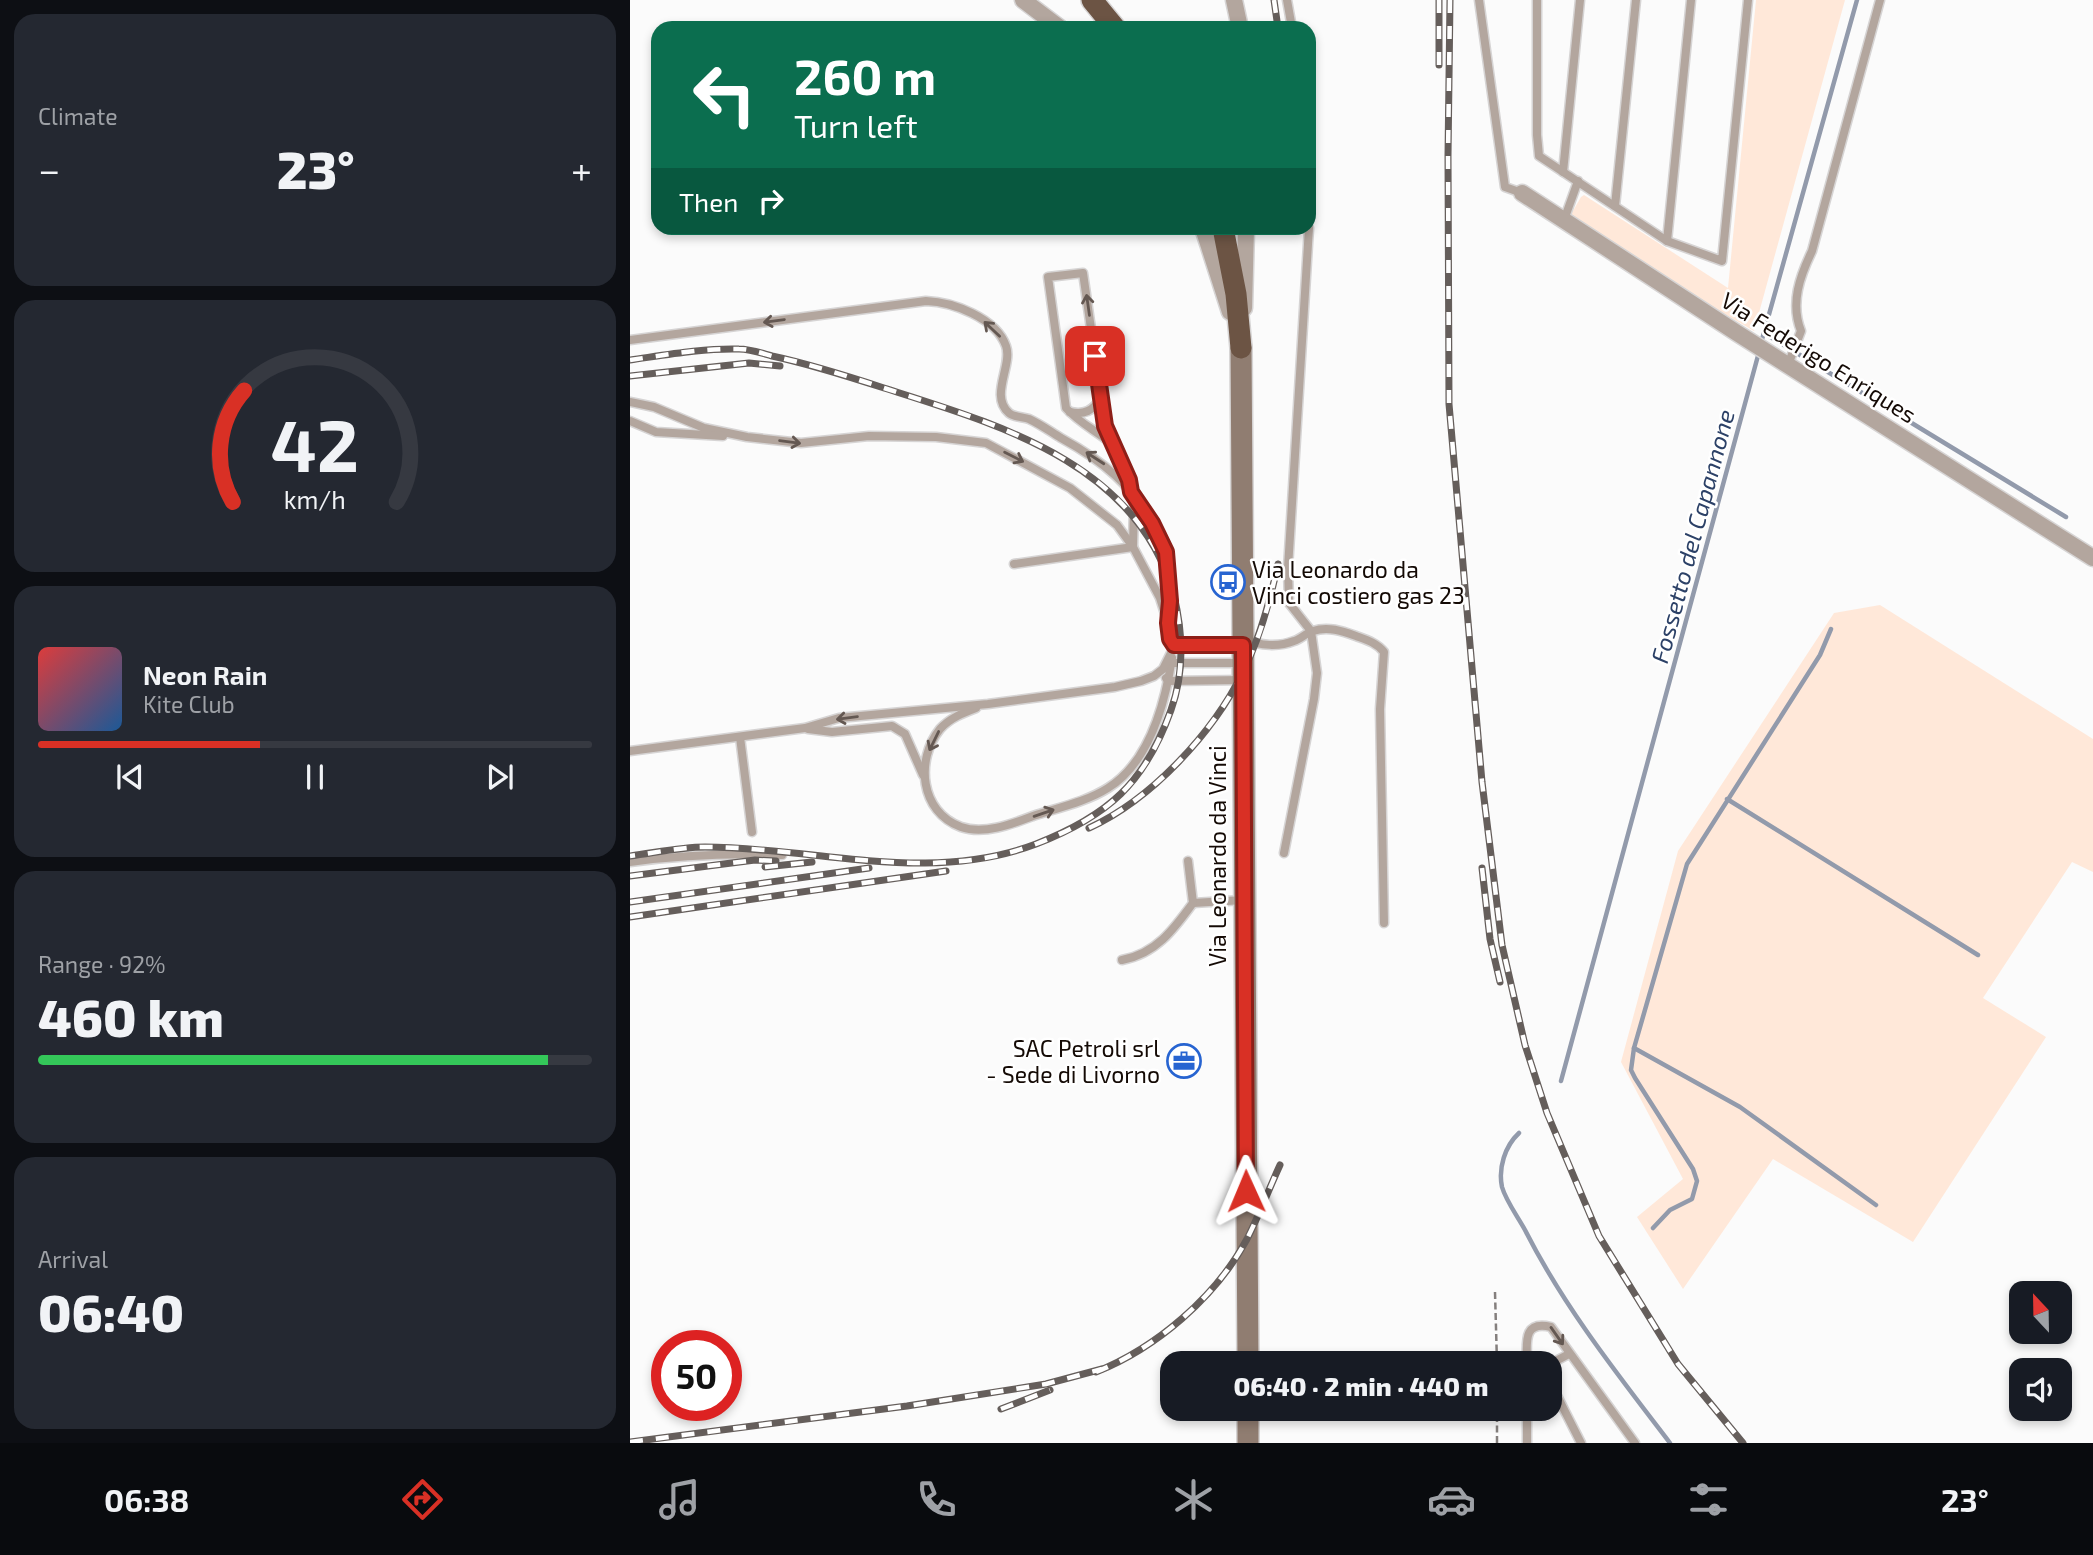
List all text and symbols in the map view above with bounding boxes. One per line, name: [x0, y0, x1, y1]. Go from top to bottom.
text: 260 m: [794, 46, 936, 105]
icon: left: [679, 49, 770, 140]
text: Climate: [38, 102, 118, 130]
text: Turn left: [794, 106, 918, 144]
text: 23°: [277, 137, 355, 199]
text: −: [38, 146, 60, 192]
text: +: [571, 146, 592, 192]
icon: right: [752, 182, 790, 220]
text: Then: [679, 186, 738, 217]
street label: Via Federigo Enriques: [1716, 286, 1922, 428]
one-way arrow: [1081, 294, 1094, 317]
one-way arrow: [763, 315, 786, 328]
one-way arrow: [983, 321, 1001, 337]
pin: [1065, 326, 1125, 386]
icon: arrive: [1076, 337, 1114, 375]
text: 42: [271, 399, 359, 487]
water label: Fossetto del Capannone: [1644, 406, 1740, 666]
one-way arrow: [778, 435, 801, 448]
one-way arrow: [1003, 451, 1024, 464]
one-way arrow: [1086, 451, 1105, 465]
text: km/h: [284, 483, 346, 513]
place label: Via Leonardo da Vinci costiero gas 23: [1252, 555, 1465, 609]
bus stop icon: Via Leonardo da Vinci costiero gas 23: [1209, 563, 1247, 601]
text: Neon Rain: [143, 659, 267, 690]
text: Kite Club: [143, 690, 235, 718]
one-way arrow: [836, 711, 859, 724]
one-way arrow: [927, 730, 941, 751]
street label: Via Leonardo da Vinci: [1203, 745, 1231, 967]
icon: previous: [111, 758, 149, 796]
icon: pause: [296, 758, 334, 796]
icon: next: [481, 758, 519, 796]
one-way arrow: [1032, 806, 1054, 818]
text: Range · 92%: [38, 950, 166, 978]
text: 460 km: [38, 985, 224, 1047]
place label: SAC Petroli srl - Sede di Livorno: [986, 1034, 1160, 1088]
office icon: SAC Petroli srl - Sede di Livorno: [1165, 1042, 1203, 1080]
position arrow: [1209, 1154, 1283, 1228]
text: Arrival: [38, 1245, 108, 1273]
text: 06:40: [38, 1280, 184, 1342]
north arrow: [2009, 1281, 2072, 1344]
map controls: [2009, 1281, 2072, 1421]
one-way arrow: [1550, 1326, 1564, 1345]
speed limit sign: 50: [651, 1330, 742, 1421]
button: sound: [2009, 1358, 2072, 1421]
text: 06:40 · 2 min · 440 m: [1234, 1370, 1488, 1401]
icon: directions: [398, 1475, 447, 1524]
icon: music: [655, 1475, 704, 1524]
icon: phone: [912, 1475, 961, 1524]
icon: climate: [1169, 1475, 1218, 1524]
icon: car: [1427, 1475, 1476, 1524]
icon: filters: [1684, 1475, 1733, 1524]
text: 06:38: [104, 1480, 190, 1518]
text: 23°: [1941, 1480, 1989, 1518]

